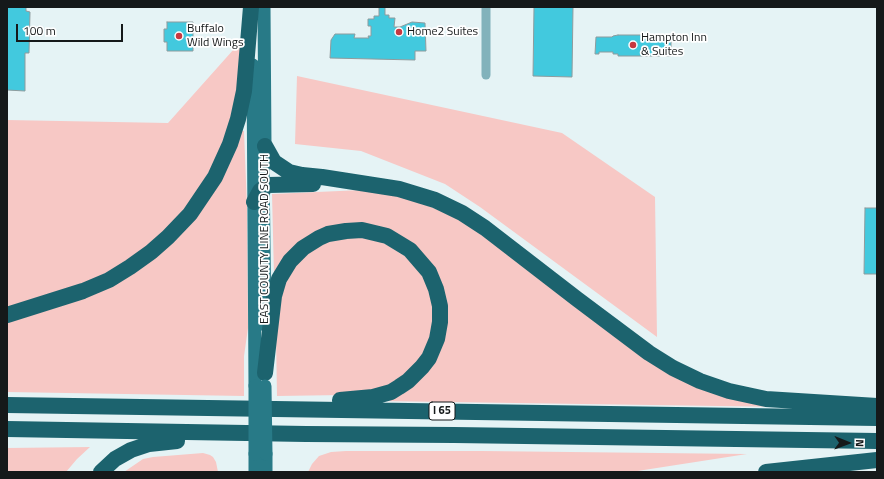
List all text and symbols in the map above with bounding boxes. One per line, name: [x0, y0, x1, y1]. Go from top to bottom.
scale bar: [18, 16, 125, 42]
text: 100 m: [23, 21, 56, 40]
place label: Buffalo Wild Wings: [187, 22, 243, 50]
place label: Home2 Suites: [407, 25, 478, 39]
marker: Home2 Suites: [394, 27, 404, 37]
marker: Buffalo Wild Wings: [174, 31, 184, 41]
place label: Hampton Inn & Suites: [641, 31, 707, 59]
marker: Hampton Inn & Suites: [628, 40, 638, 50]
street label: EAST COUNTY LINE ROAD SOUTH: [258, 154, 272, 324]
road number: I 65: [429, 402, 455, 420]
north arrow: [828, 423, 868, 463]
text: N: [852, 439, 868, 447]

